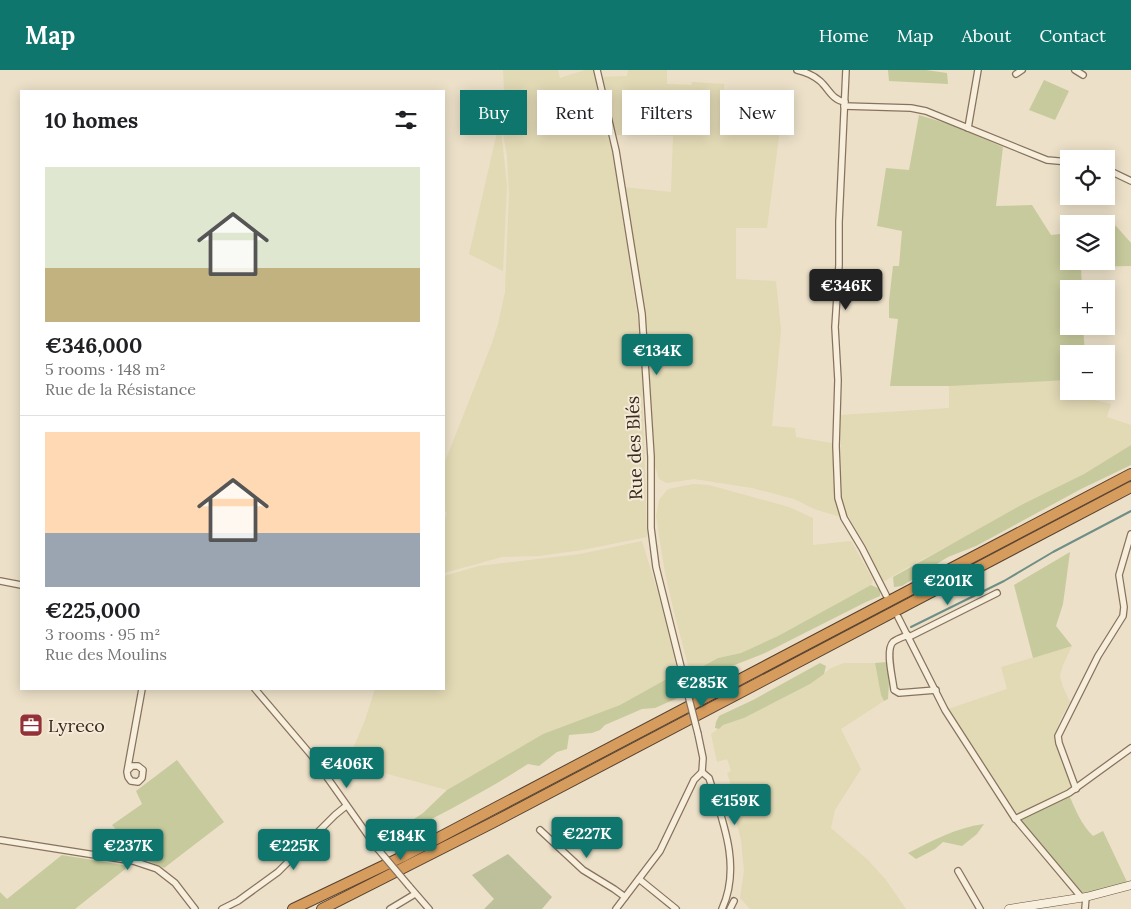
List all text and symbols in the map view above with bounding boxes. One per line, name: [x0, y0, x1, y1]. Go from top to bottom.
text: Map: [25, 20, 75, 51]
text: Home: [819, 24, 869, 47]
text: Map: [897, 24, 933, 47]
text: About: [961, 24, 1011, 47]
text: Contact: [1039, 24, 1106, 47]
chip: Buy: [460, 90, 527, 135]
chip: Rent: [537, 90, 612, 135]
chip: Filters: [622, 90, 710, 135]
chip: New: [720, 90, 794, 135]
icon: filters: [392, 106, 420, 134]
text: 10 homes: [45, 107, 138, 134]
map controls: [1060, 150, 1115, 400]
button: locate: [1060, 150, 1115, 205]
icon: home: [188, 199, 278, 289]
button: layers: [1060, 215, 1115, 270]
pin: €346K: [811, 268, 881, 311]
text: €346K: [820, 275, 872, 295]
button: +: [1060, 280, 1115, 335]
text: €346,000: [45, 332, 142, 359]
pin: €134K: [622, 334, 692, 376]
text: €134K: [633, 340, 681, 360]
button: −: [1060, 345, 1115, 400]
text: 5 rooms · 148 m²: [45, 359, 166, 379]
text: Rue de la Résistance: [45, 379, 196, 399]
street label: Rue des Blés: [621, 396, 647, 500]
icon: home: [188, 465, 278, 555]
pin: €201K: [913, 564, 983, 606]
text: €201K: [923, 570, 973, 590]
text: €225,000: [45, 597, 141, 624]
text: 3 rooms · 95 m²: [45, 624, 160, 644]
text: Rue des Moulins: [45, 644, 167, 664]
pin: €285K: [667, 666, 737, 708]
text: €285K: [677, 672, 727, 692]
office icon: Lyreco: [18, 712, 44, 738]
place label: Lyreco: [48, 714, 105, 737]
pin: €406K: [312, 746, 382, 789]
text: €406K: [321, 753, 373, 773]
pin: €159K: [700, 784, 770, 826]
text: €159K: [711, 790, 759, 810]
pin: €227K: [552, 816, 622, 859]
pin: €184K: [366, 818, 436, 861]
text: €227K: [563, 823, 611, 843]
text: €184K: [377, 825, 425, 845]
pin: €237K: [93, 828, 163, 871]
pin: €225K: [259, 828, 329, 871]
text: €237K: [103, 835, 153, 855]
text: €225K: [269, 835, 319, 855]

